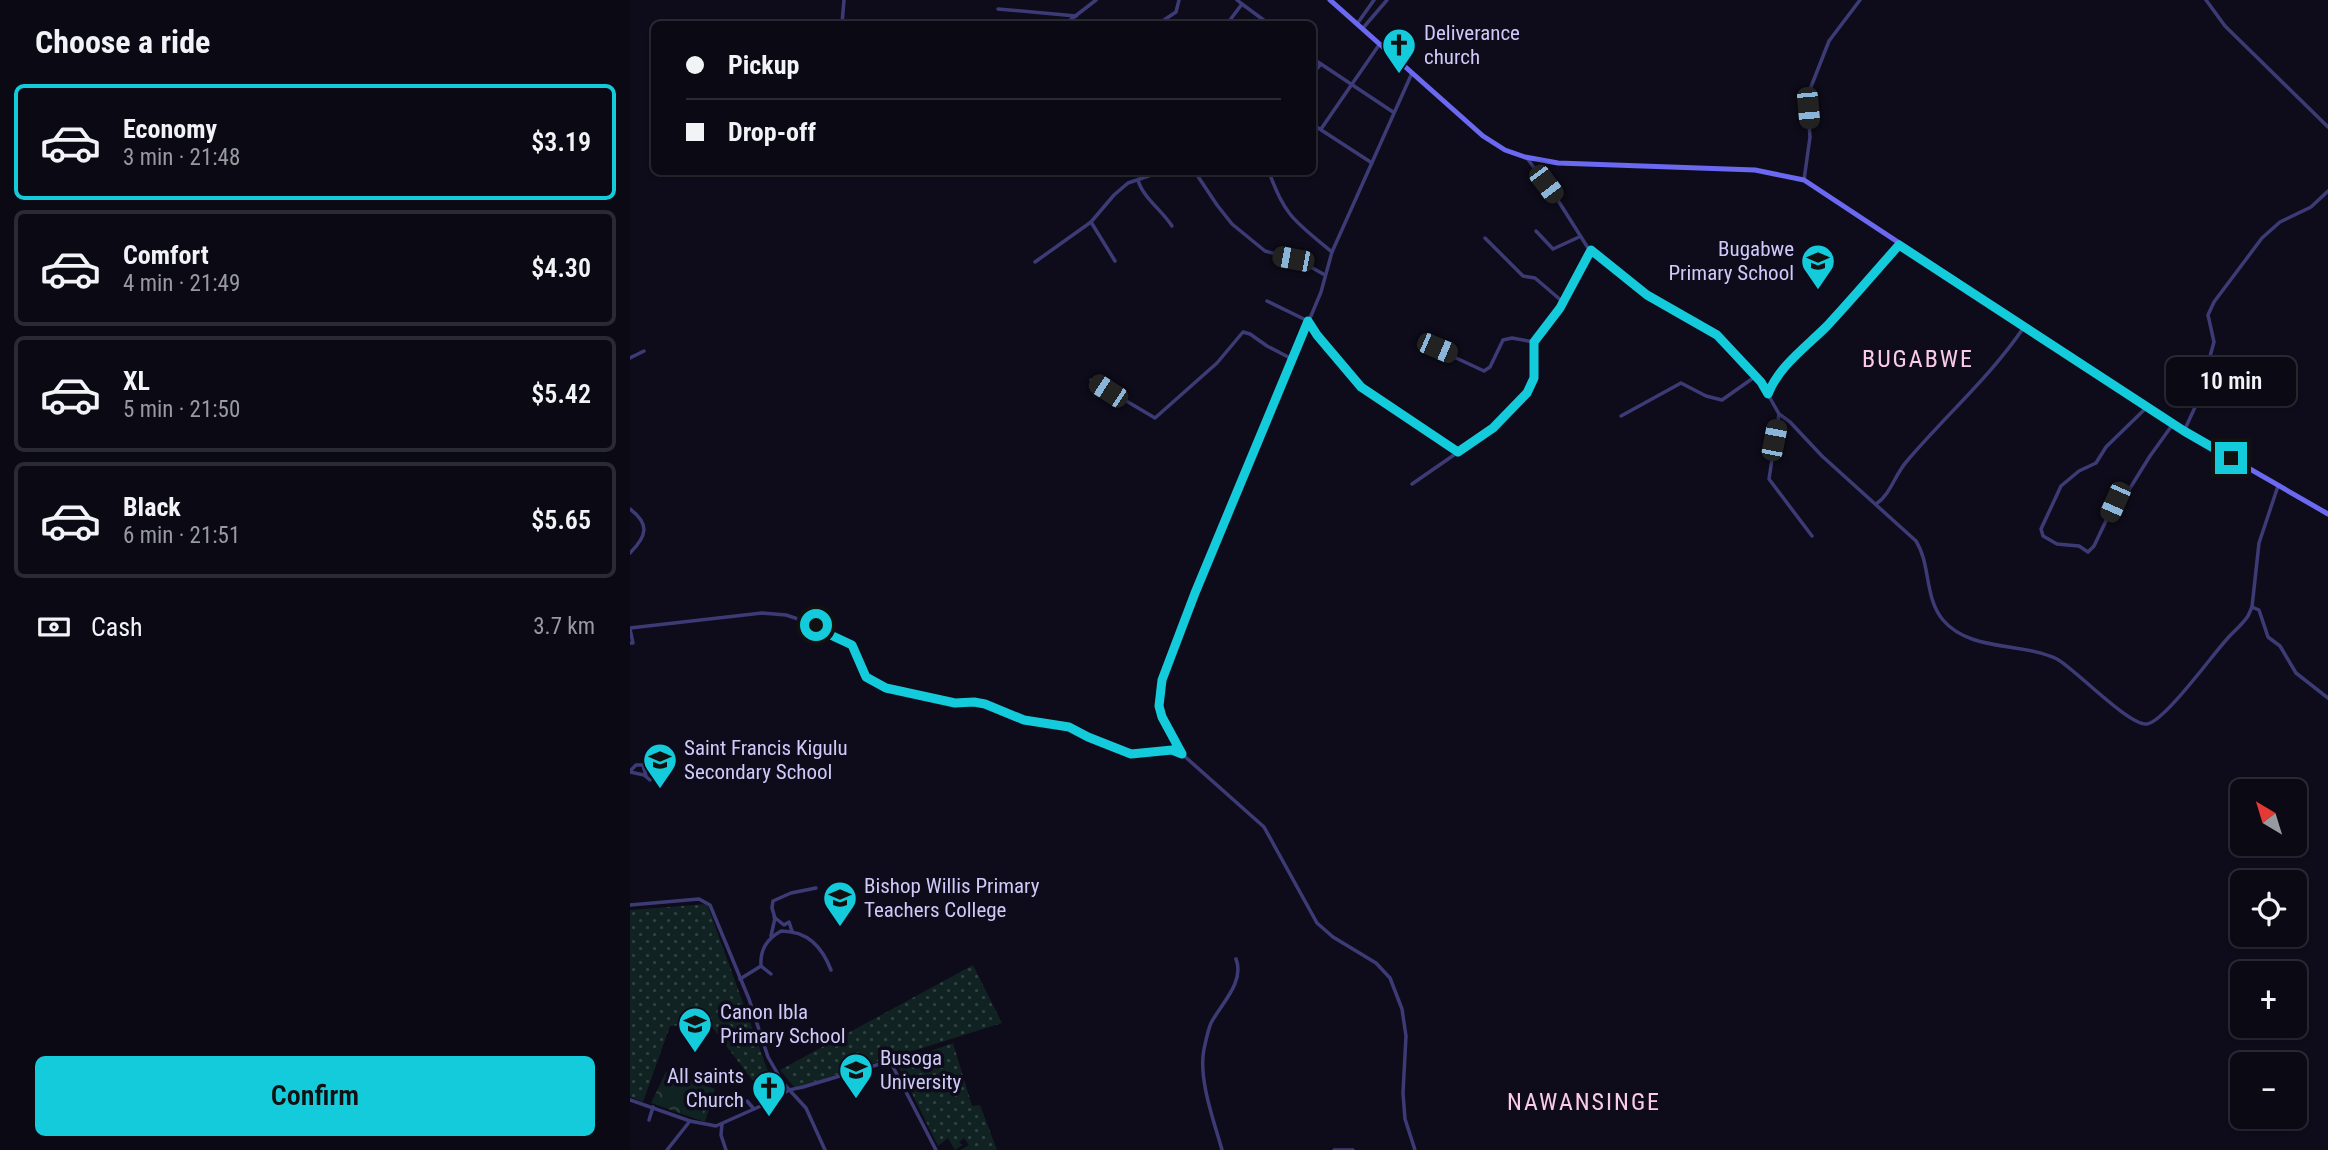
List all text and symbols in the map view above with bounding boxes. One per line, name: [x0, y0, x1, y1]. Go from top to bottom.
place label: Deliverance church: [1424, 21, 1520, 69]
text: Choose a ride: [35, 23, 210, 61]
church icon: Deliverance church: [1380, 26, 1418, 75]
text: Pickup: [728, 50, 799, 80]
car: [1796, 86, 1821, 130]
icon: car: [39, 111, 102, 174]
text: Economy: [123, 114, 217, 144]
text: Drop-off: [728, 117, 816, 147]
text: $3.19: [531, 127, 591, 157]
text: 3 min · 21:48: [123, 144, 240, 171]
car: [1525, 161, 1568, 207]
icon: car: [39, 237, 102, 300]
place label: Bugabwe Primary School: [1668, 237, 1794, 285]
text: Comfort: [123, 240, 209, 270]
school or university icon: Bugabwe Primary School: [1799, 242, 1837, 291]
car: [1271, 245, 1316, 273]
text: $4.30: [531, 253, 591, 283]
text: 4 min · 21:49: [123, 270, 240, 297]
car: [1414, 330, 1461, 366]
district label: BUGABWE: [1862, 345, 1974, 373]
callout: 10 min: [2166, 356, 2296, 406]
icon: car: [39, 363, 102, 426]
text: XL: [123, 366, 150, 396]
text: 10 min: [2200, 368, 2262, 395]
car: [1085, 371, 1132, 411]
text: $5.42: [531, 379, 591, 409]
text: 5 min · 21:50: [123, 396, 240, 423]
car: [1760, 417, 1789, 463]
route end: [2215, 442, 2247, 474]
car: [2097, 479, 2134, 525]
icon: car: [39, 489, 102, 552]
text: Black: [123, 492, 181, 522]
text: $5.65: [531, 505, 591, 535]
text: 6 min · 21:51: [123, 522, 240, 549]
icon: cash: [35, 608, 73, 646]
route start: [800, 609, 832, 641]
text: Cash: [91, 612, 143, 642]
text: 3.7 km: [533, 613, 595, 640]
place label: Saint Francis Kigulu Secondary School: [684, 736, 848, 784]
school or university icon: Saint Francis Kigulu Secondary School: [641, 741, 679, 790]
north arrow: [2230, 779, 2306, 856]
map controls: [2230, 779, 2307, 1129]
button: locate: [2230, 870, 2307, 947]
place label: Bishop Willis Primary Teachers College: [864, 874, 1040, 922]
school or university icon: Bishop Willis Primary Teachers College: [821, 879, 859, 928]
button: +: [2230, 961, 2307, 1038]
place label: Canon Ibla Primary School: [720, 1000, 846, 1048]
school or university icon: Canon Ibla Primary School: [676, 1005, 714, 1054]
place label: Busoga University: [880, 1046, 961, 1094]
school or university icon: Busoga University: [837, 1051, 875, 1100]
button: −: [2230, 1052, 2307, 1129]
button: Confirm: [35, 1056, 595, 1136]
place label: All saints Church: [667, 1064, 744, 1112]
church icon: All saints Church: [750, 1069, 788, 1118]
district label: NAWANSINGE: [1507, 1088, 1661, 1116]

